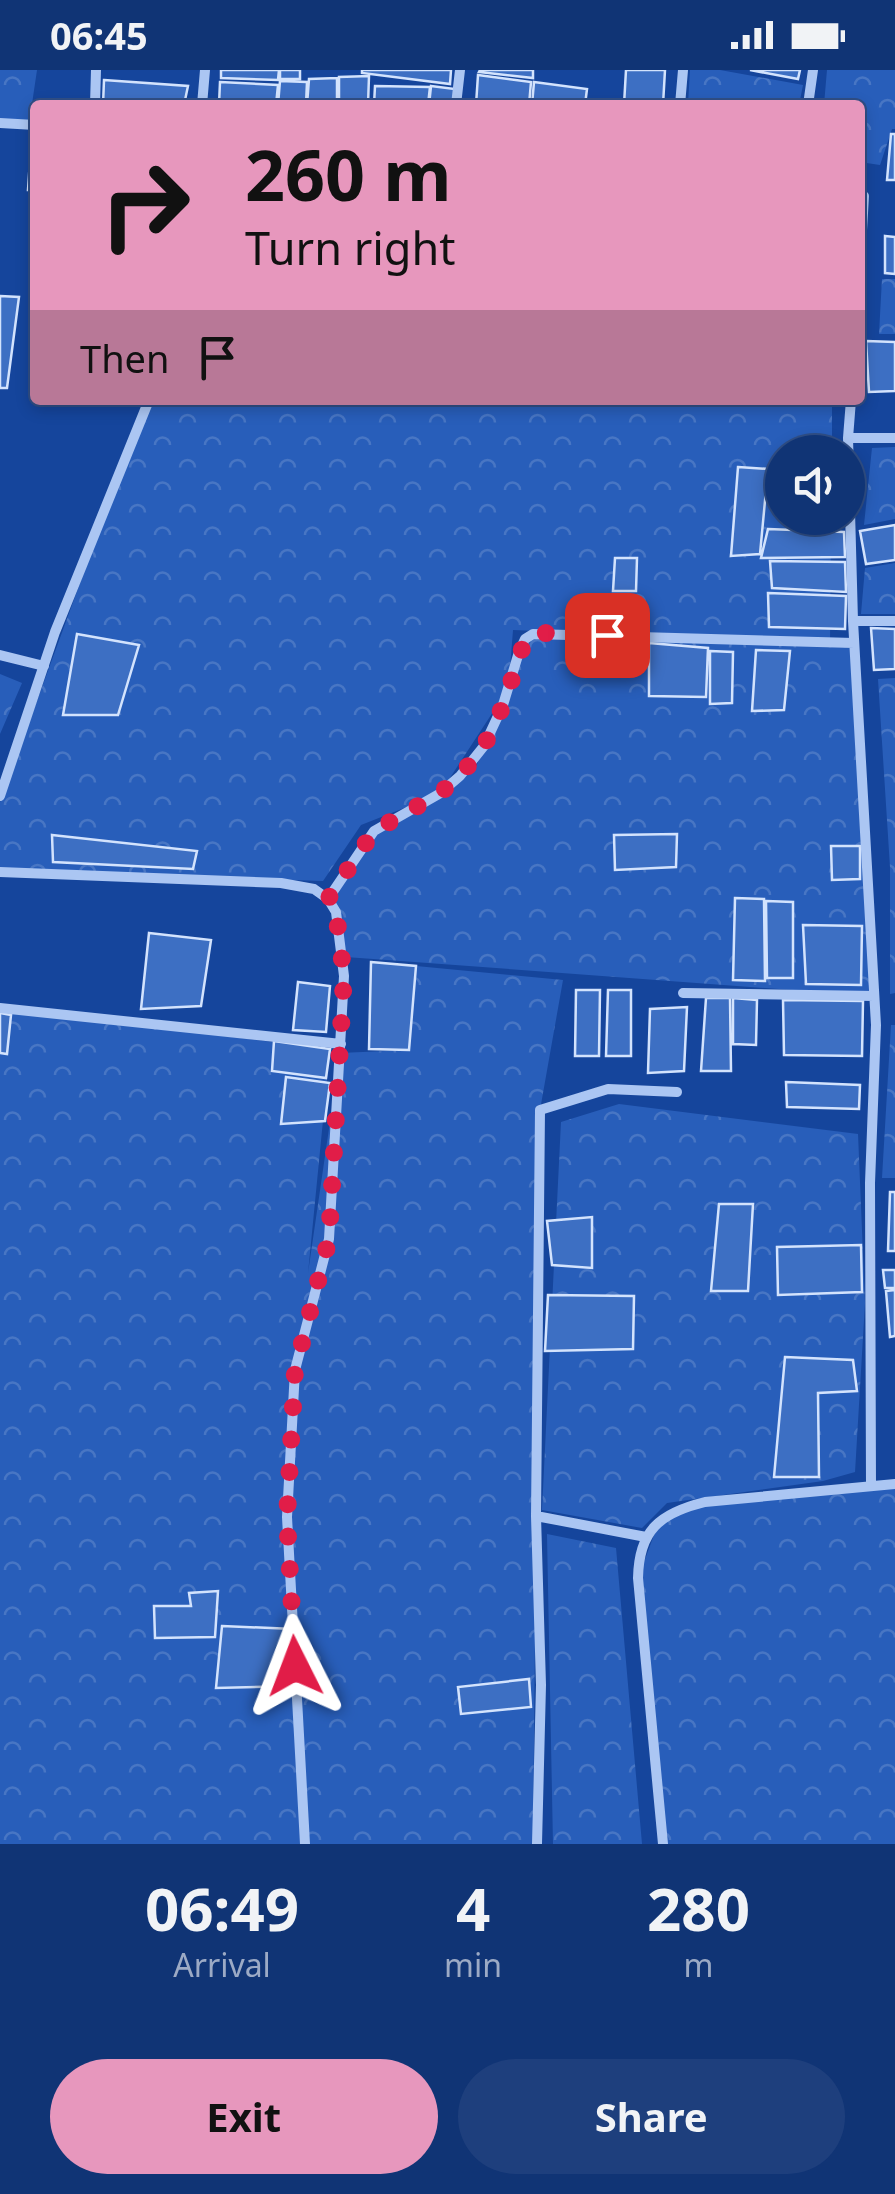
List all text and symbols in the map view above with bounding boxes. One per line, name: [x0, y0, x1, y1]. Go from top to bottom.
text: 06:45: [50, 9, 148, 61]
text: 260 m: [245, 126, 452, 222]
icon: right: [80, 140, 210, 270]
text: Turn right: [245, 217, 456, 278]
icon: arrive: [190, 330, 245, 385]
text: Then: [80, 332, 170, 384]
map controls: [765, 435, 865, 535]
button: sound: [765, 435, 865, 535]
pin: [565, 593, 650, 678]
icon: arrive: [580, 608, 635, 663]
position arrow: [243, 1614, 347, 1718]
text: 06:49: [145, 1867, 299, 1949]
text: 4: [456, 1867, 490, 1949]
text: 280: [647, 1867, 750, 1949]
text: Arrival: [173, 1943, 271, 1986]
text: min: [444, 1943, 502, 1986]
text: m: [684, 1943, 713, 1986]
button: Exit: [50, 2059, 438, 2174]
button: Share: [458, 2059, 845, 2174]

